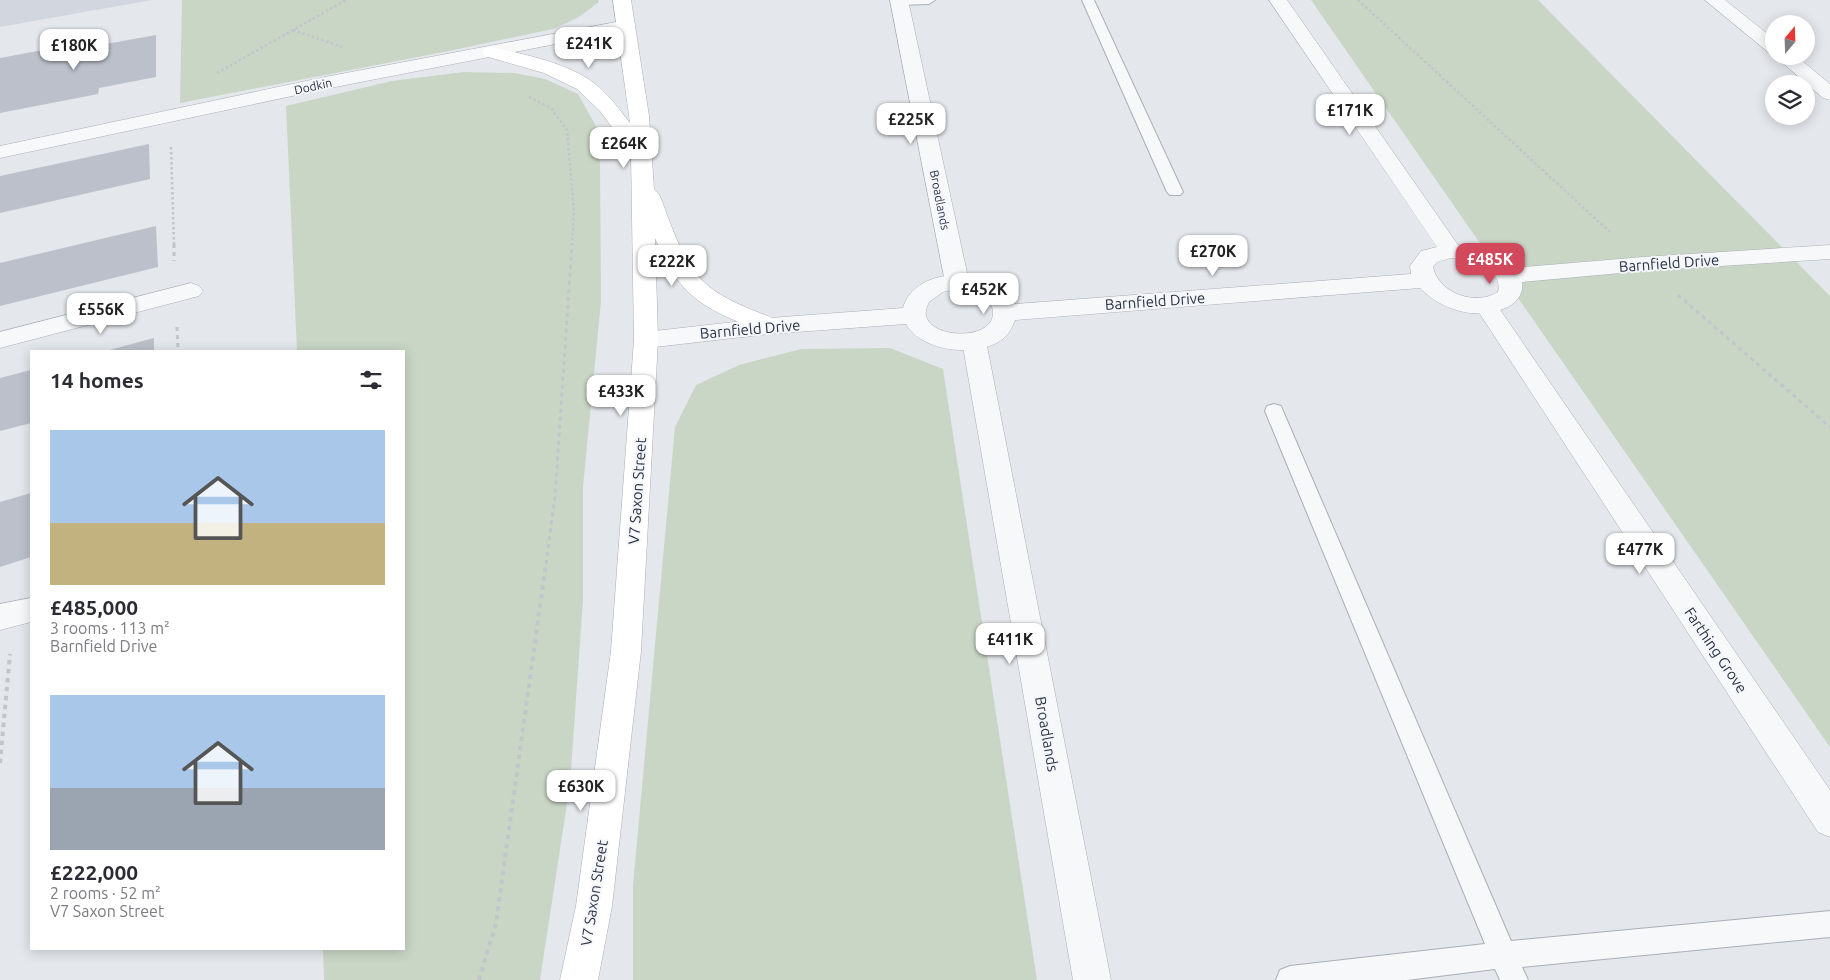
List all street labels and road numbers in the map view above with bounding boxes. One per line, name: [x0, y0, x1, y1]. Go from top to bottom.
street label: Dodkin: [293, 76, 333, 96]
street label: Broadlands: [928, 169, 952, 231]
street label: Barnfield Drive: [1618, 251, 1720, 275]
street label: Barnfield Drive: [1104, 289, 1206, 313]
street label: Barnfield Drive: [699, 316, 801, 342]
street label: V7 Saxon Street: [625, 437, 649, 545]
street label: Farthing Grove: [1681, 604, 1751, 696]
street label: Broadlands: [1032, 695, 1062, 773]
street label: V7 Saxon Street: [577, 839, 611, 947]

